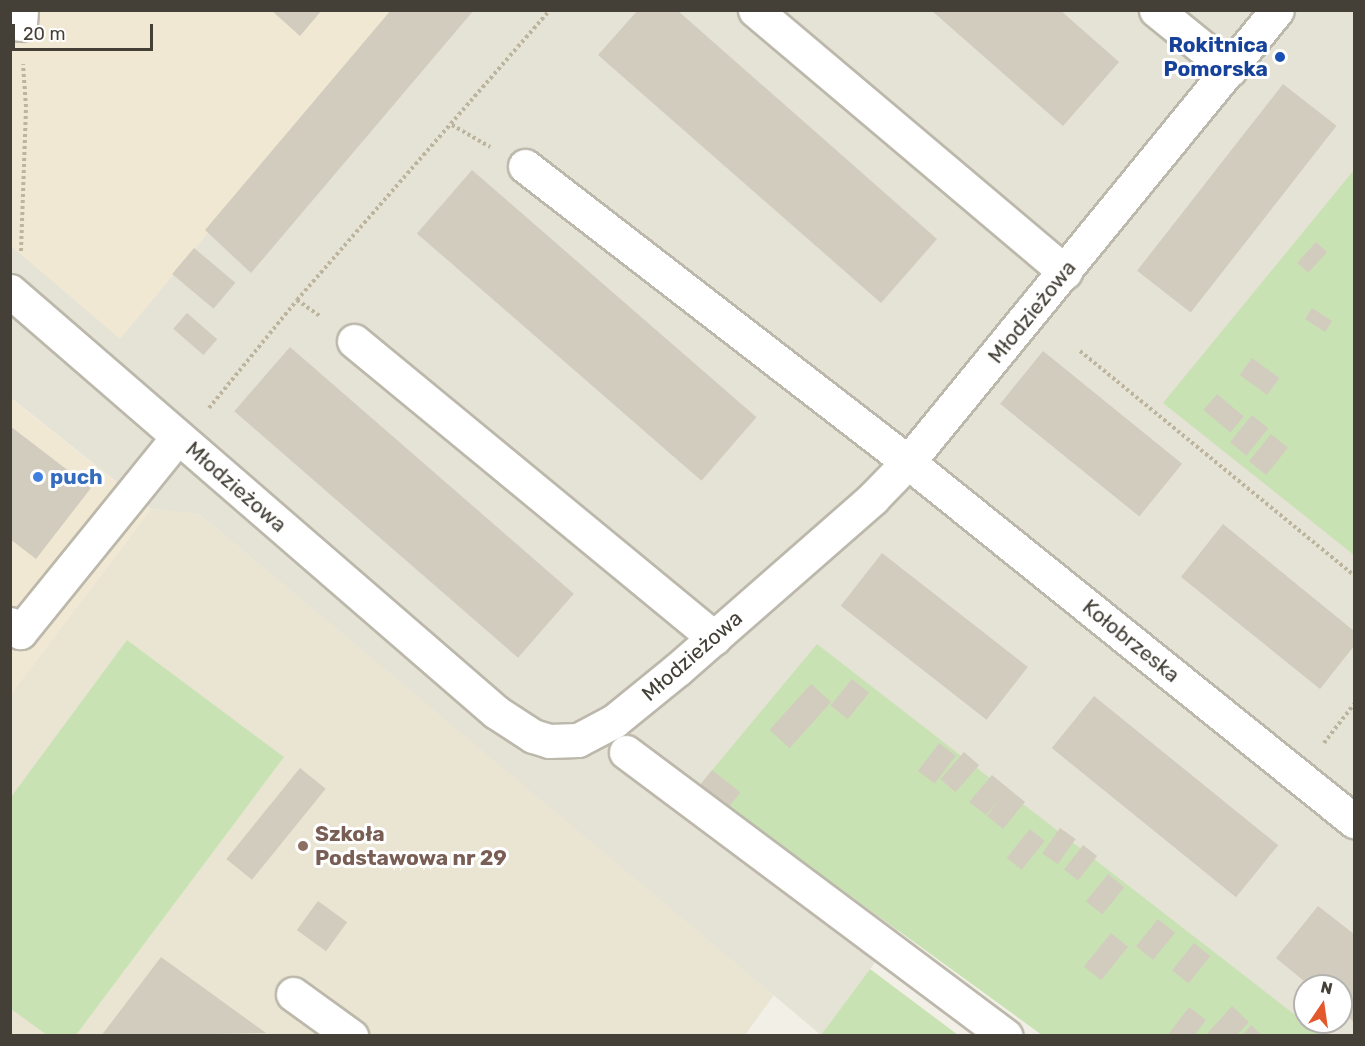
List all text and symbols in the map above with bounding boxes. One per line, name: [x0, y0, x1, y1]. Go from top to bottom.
scale bar: [15, 12, 156, 50]
text: 20 m: [23, 23, 65, 45]
place label: Rokitnica Pomorska: [1163, 32, 1268, 82]
marker: Rokitnica Pomorska: [1273, 50, 1287, 64]
street label: Młodzieżowa: [983, 256, 1081, 368]
street label: Młodzieżowa: [181, 436, 291, 538]
place label: puch: [50, 464, 103, 490]
marker: puch: [31, 470, 45, 484]
street label: Kołobrzeska: [1077, 594, 1185, 688]
street label: Młodzieżowa: [637, 605, 747, 707]
place label: Szkoła Podstawowa nr 29: [315, 821, 507, 871]
marker: Szkoła Podstawowa nr 29: [296, 839, 310, 853]
north arrow: [1293, 974, 1353, 1034]
text: N: [1319, 977, 1334, 998]

